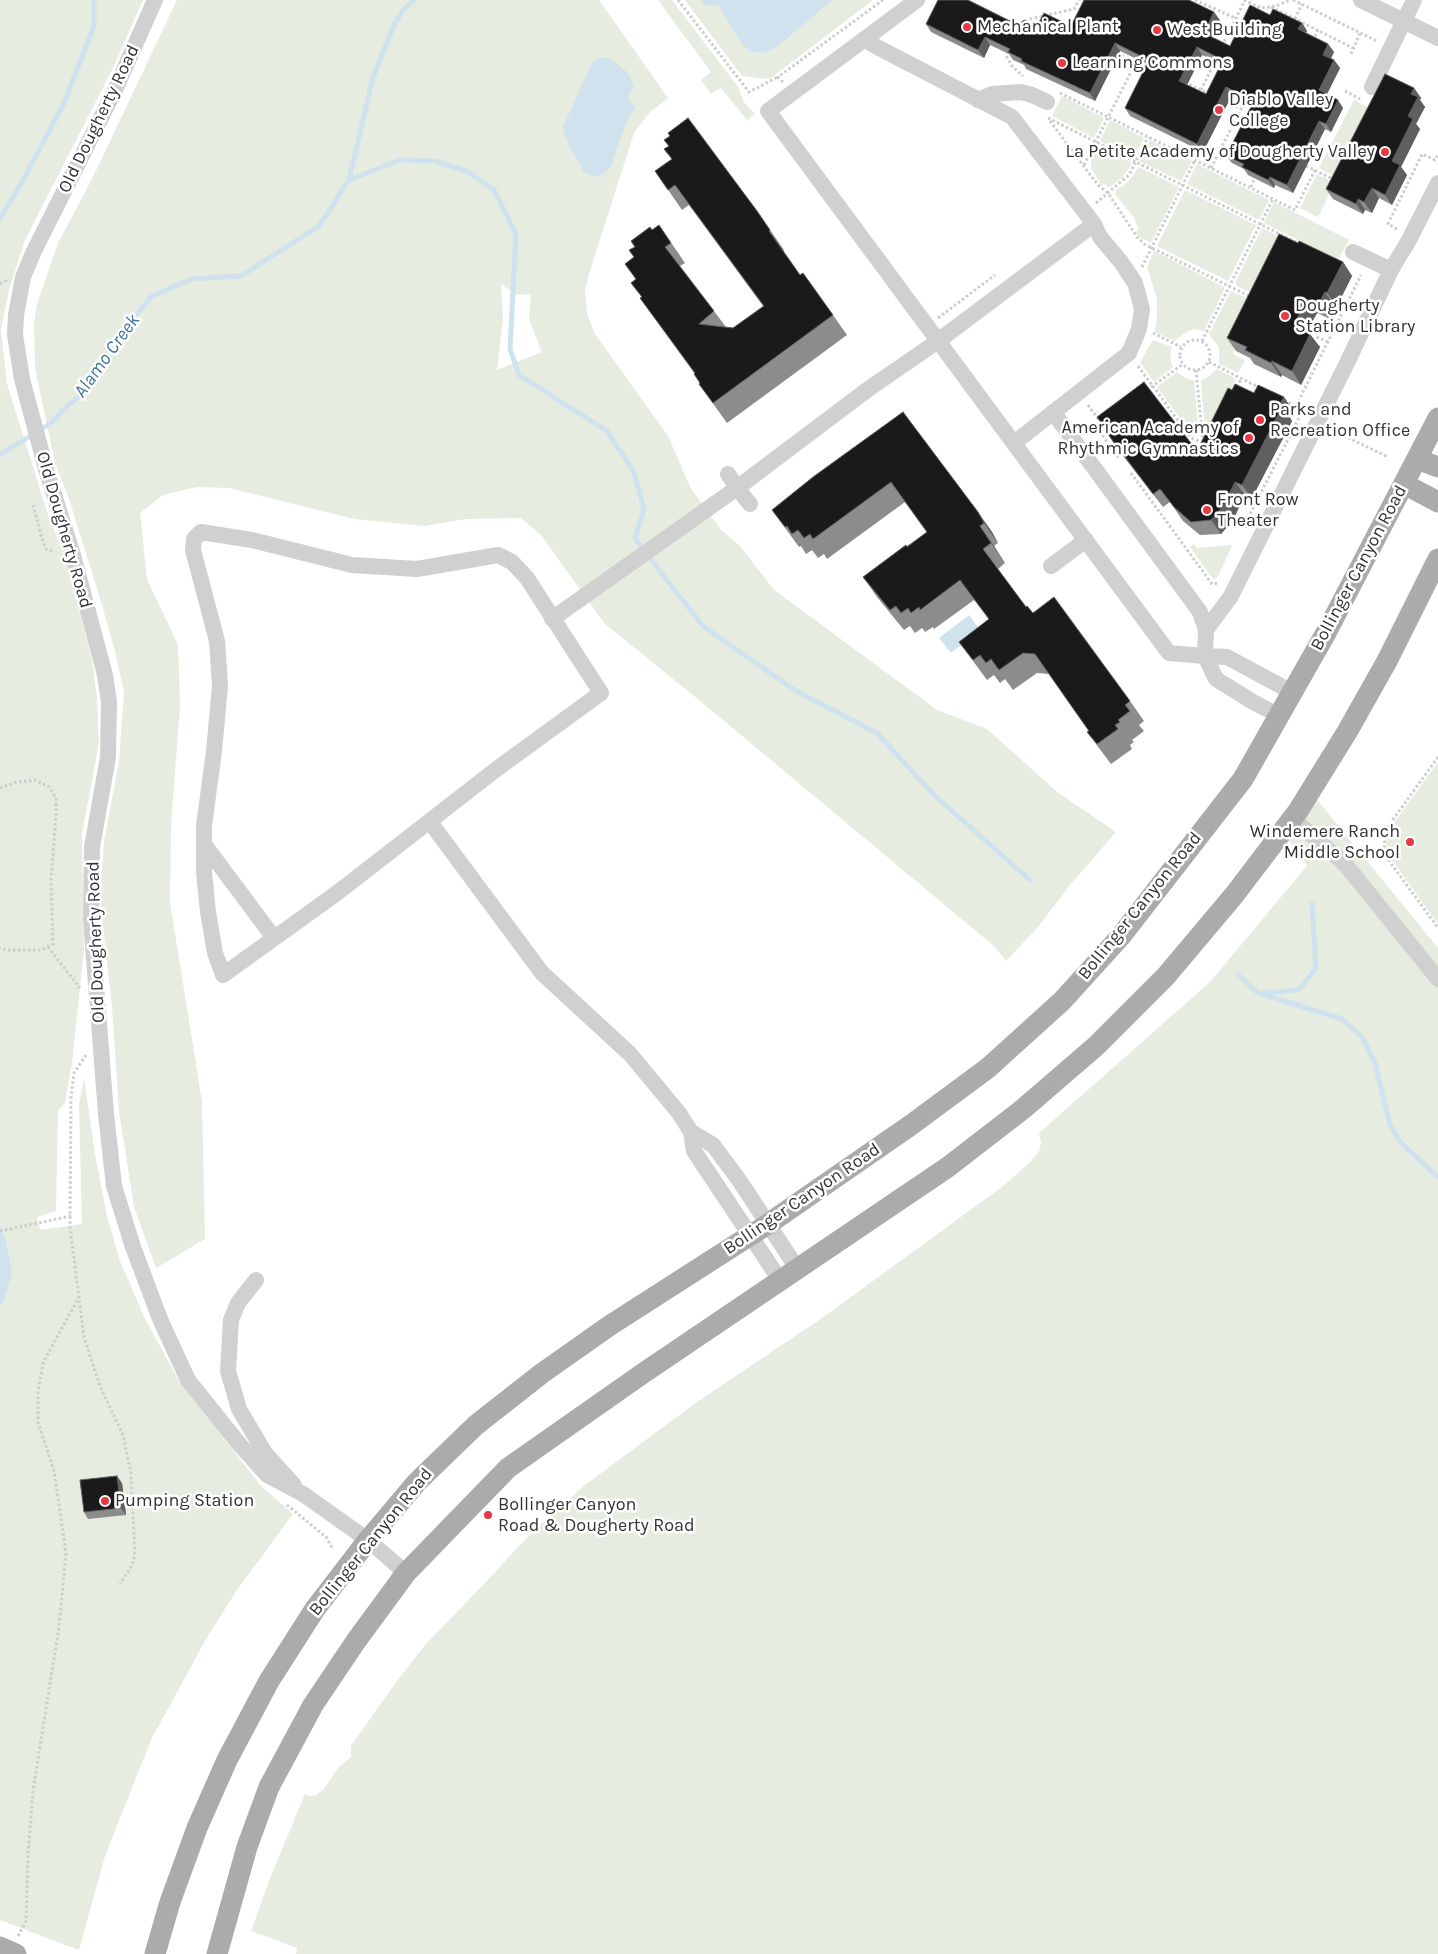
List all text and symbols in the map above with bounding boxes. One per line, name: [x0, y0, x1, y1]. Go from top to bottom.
place label: Mechanical Plant: [977, 16, 1119, 38]
place label: West Building: [1167, 19, 1282, 41]
marker: Mechanical Plant: [961, 21, 973, 33]
marker: West Building: [1151, 24, 1163, 36]
street label: Old Dougherty Road: [54, 42, 144, 196]
place label: Learning Commons: [1072, 52, 1232, 74]
marker: Learning Commons: [1056, 57, 1068, 69]
place label: Diablo Valley College: [1229, 89, 1333, 132]
marker: Diablo Valley College: [1213, 104, 1225, 116]
place label: La Petite Academy of Dougherty Valley: [1066, 141, 1375, 163]
marker: La Petite Academy of Dougherty Valley: [1379, 146, 1391, 158]
place label: Dougherty Station Library: [1295, 295, 1415, 338]
water label: Alamo Creek: [69, 310, 145, 402]
marker: Dougherty Station Library: [1279, 310, 1291, 322]
place label: Parks and Recreation Office: [1270, 399, 1410, 442]
marker: Parks and Recreation Office: [1254, 414, 1266, 426]
place label: American Academy of Rhythmic Gymnastics: [1057, 417, 1239, 459]
marker: American Academy of Rhythmic Gymnastics: [1243, 432, 1255, 444]
street label: Old Dougherty Road: [31, 449, 97, 611]
street label: Bollinger Canyon Road: [1306, 482, 1412, 654]
place label: Front Row Theater: [1217, 489, 1299, 532]
marker: Front Row Theater: [1201, 504, 1213, 516]
place label: Windemere Ranch Middle School: [1250, 821, 1400, 864]
street label: Bollinger Canyon Road: [1074, 828, 1206, 984]
marker: Windemere Ranch Middle School: [1404, 836, 1416, 848]
street label: Old Dougherty Road: [82, 861, 110, 1023]
street label: Bollinger Canyon Road: [720, 1139, 884, 1259]
street label: Bollinger Canyon Road: [305, 1464, 437, 1620]
place label: Pumping Station: [115, 1490, 254, 1512]
place label: Bollinger Canyon Road & Dougherty Road: [498, 1494, 695, 1536]
marker: Pumping Station: [99, 1495, 111, 1507]
marker: Bollinger Canyon Road & Dougherty Road: [482, 1509, 494, 1521]

